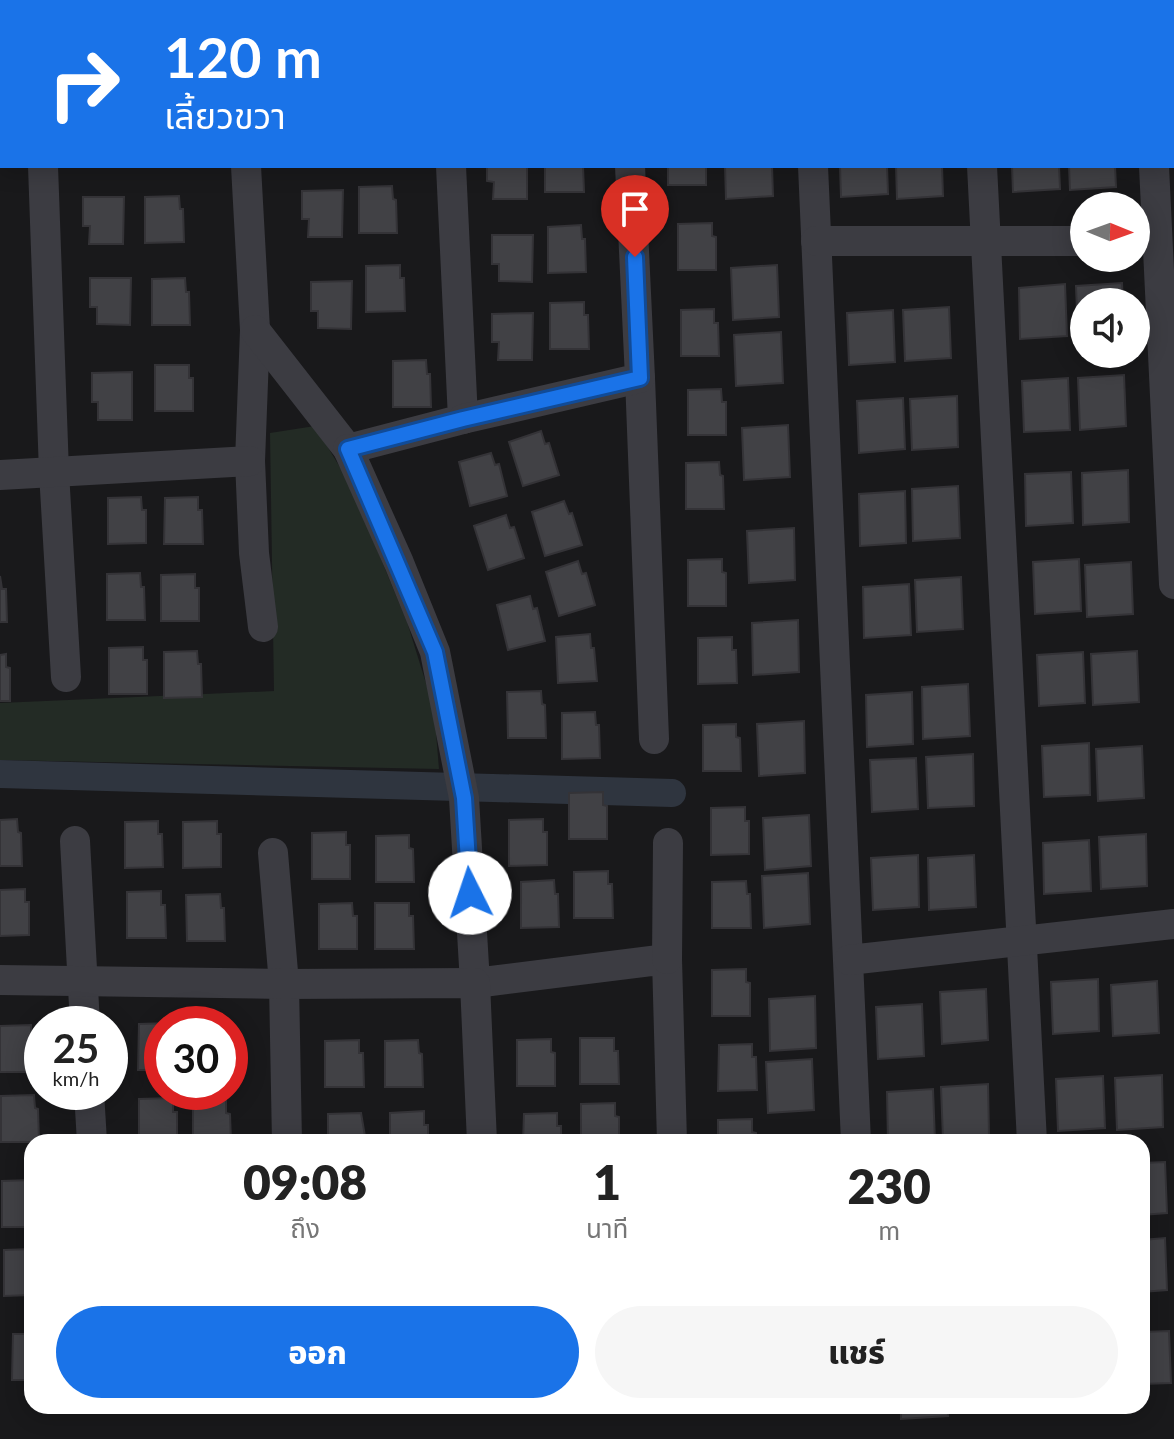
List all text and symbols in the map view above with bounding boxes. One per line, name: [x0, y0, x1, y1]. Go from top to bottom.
text: 120 m: [164, 23, 322, 90]
icon: right: [32, 32, 136, 136]
text: เลี้ยวขวา: [164, 93, 286, 137]
pin: [601, 175, 669, 257]
icon: arrive: [613, 187, 657, 231]
north arrow: [1070, 192, 1150, 272]
map controls: [1070, 192, 1150, 368]
button: sound: [1070, 288, 1150, 368]
position arrow: [428, 851, 512, 935]
speed limit sign: 30: [144, 1006, 248, 1110]
text: 25: [53, 1024, 99, 1072]
text: km/h: [53, 1066, 99, 1090]
text: 09:08: [243, 1153, 367, 1210]
text: 1: [593, 1153, 621, 1210]
text: 230: [847, 1157, 931, 1214]
text: ถึง: [290, 1212, 320, 1244]
text: นาที: [586, 1212, 628, 1244]
text: m: [878, 1214, 900, 1246]
button: ออก: [56, 1306, 579, 1398]
button: แชร์: [595, 1306, 1118, 1398]

